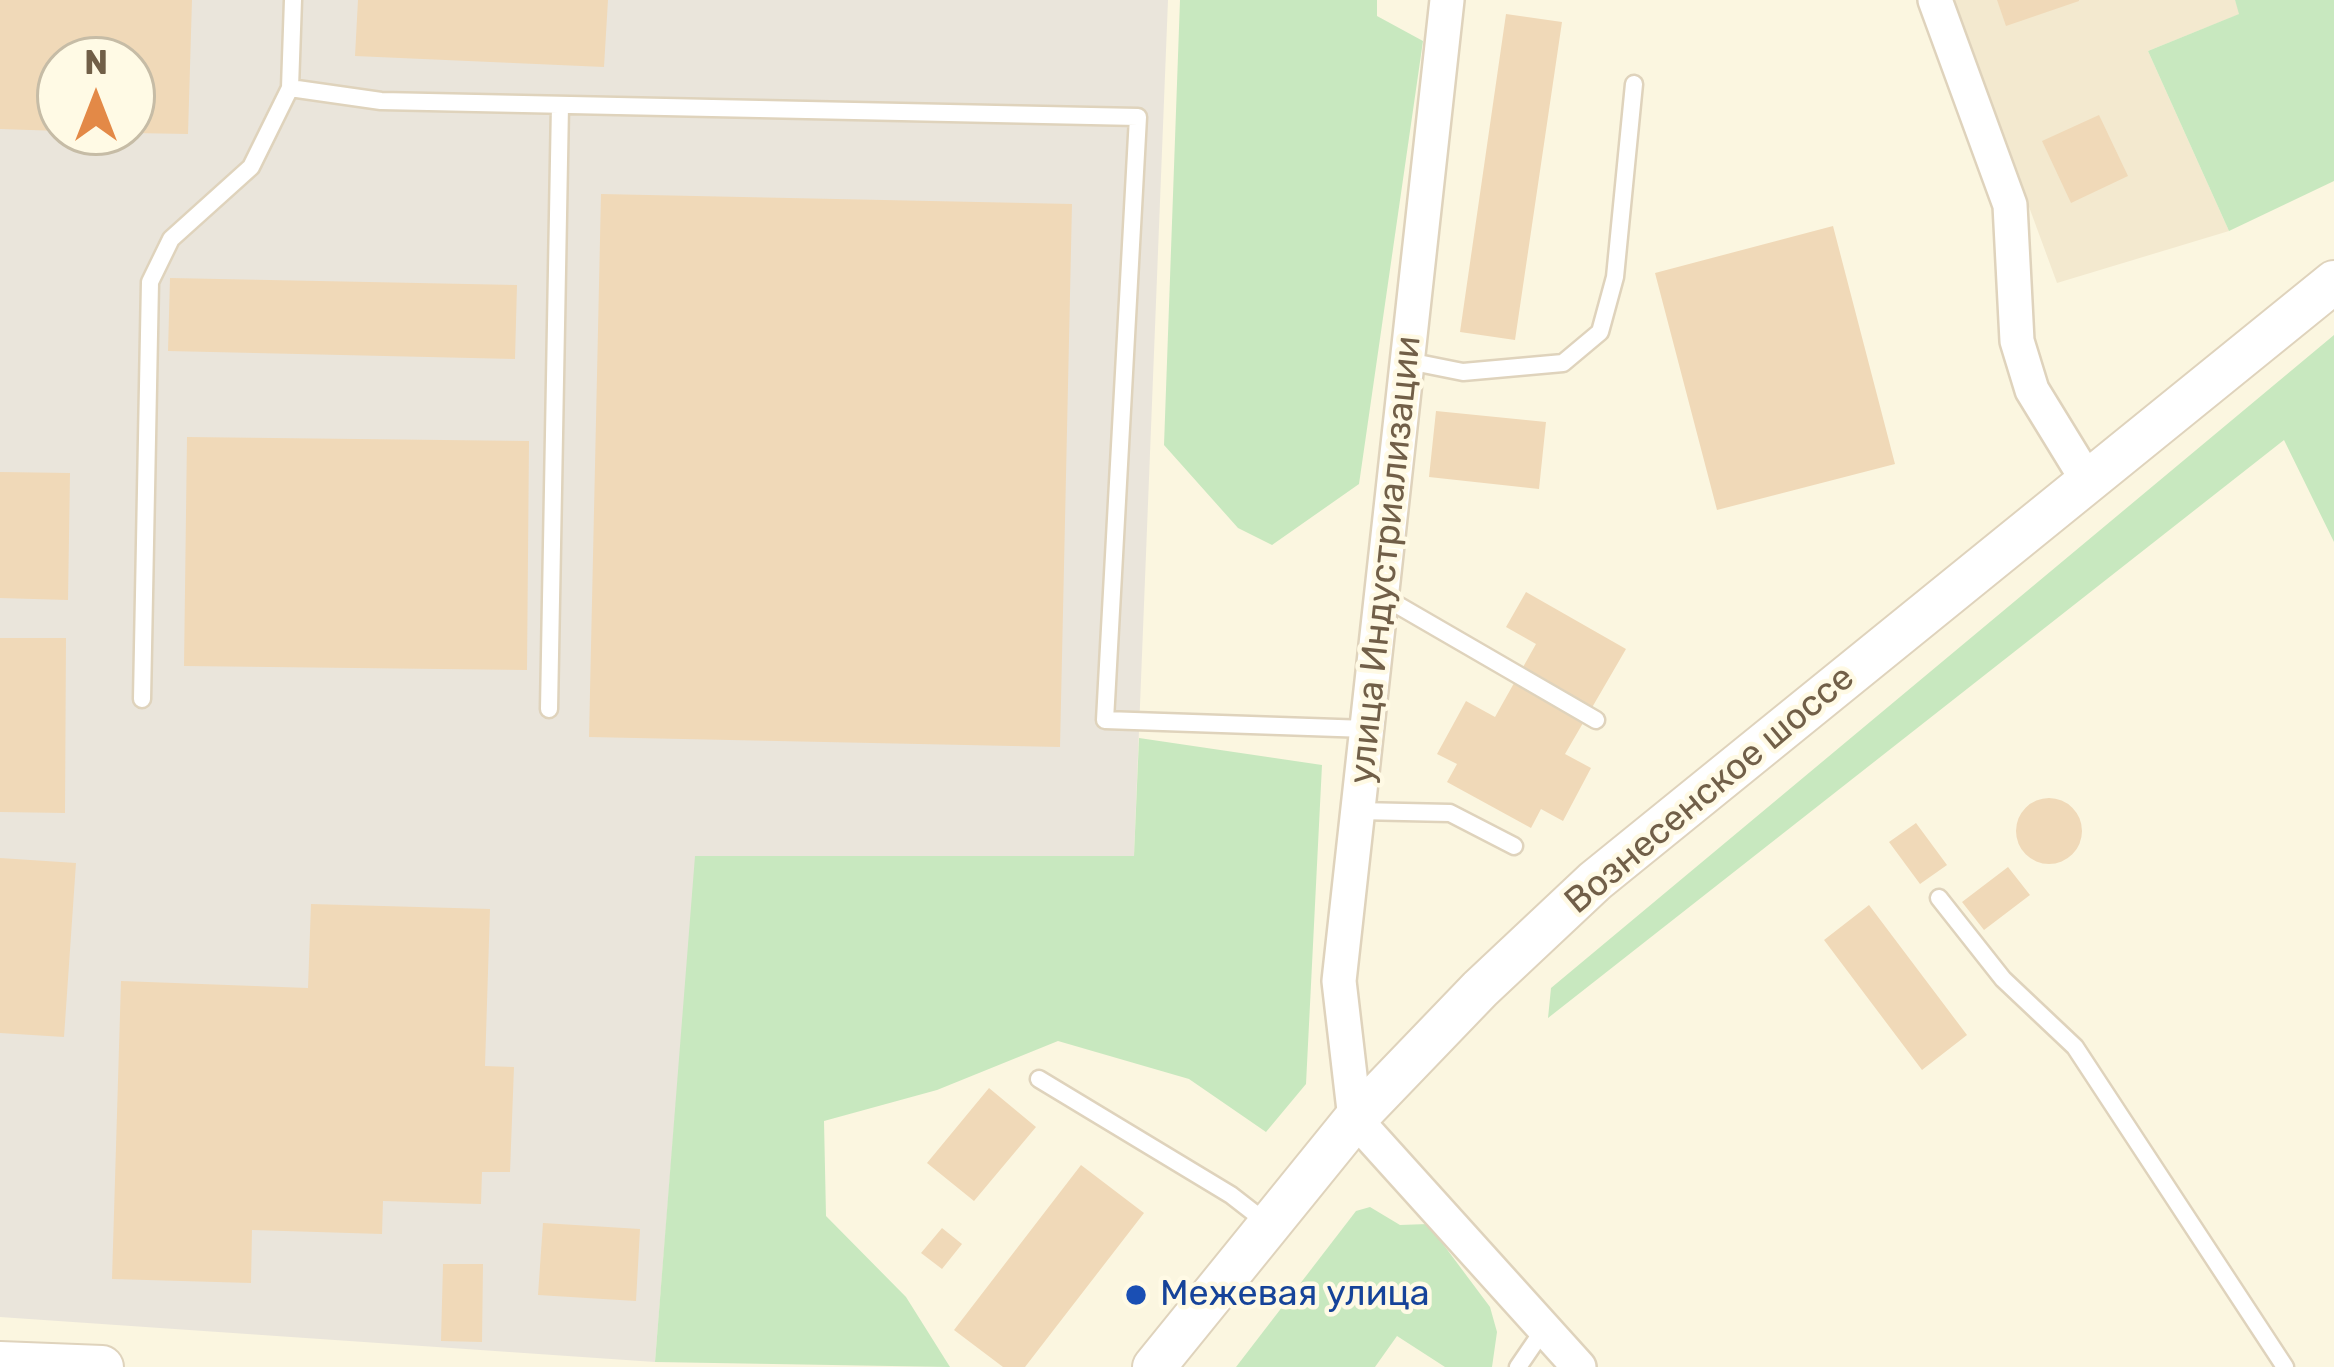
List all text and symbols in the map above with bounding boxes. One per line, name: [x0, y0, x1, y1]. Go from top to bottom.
north arrow: [36, 36, 156, 156]
text: N: [84, 43, 108, 82]
street label: улица Индустриализации: [1341, 334, 1431, 786]
street label: Вознесенское шоссе: [1557, 656, 1863, 924]
place label: Межевая улица: [1160, 1273, 1430, 1317]
marker: Межевая улица: [1123, 1282, 1149, 1308]

